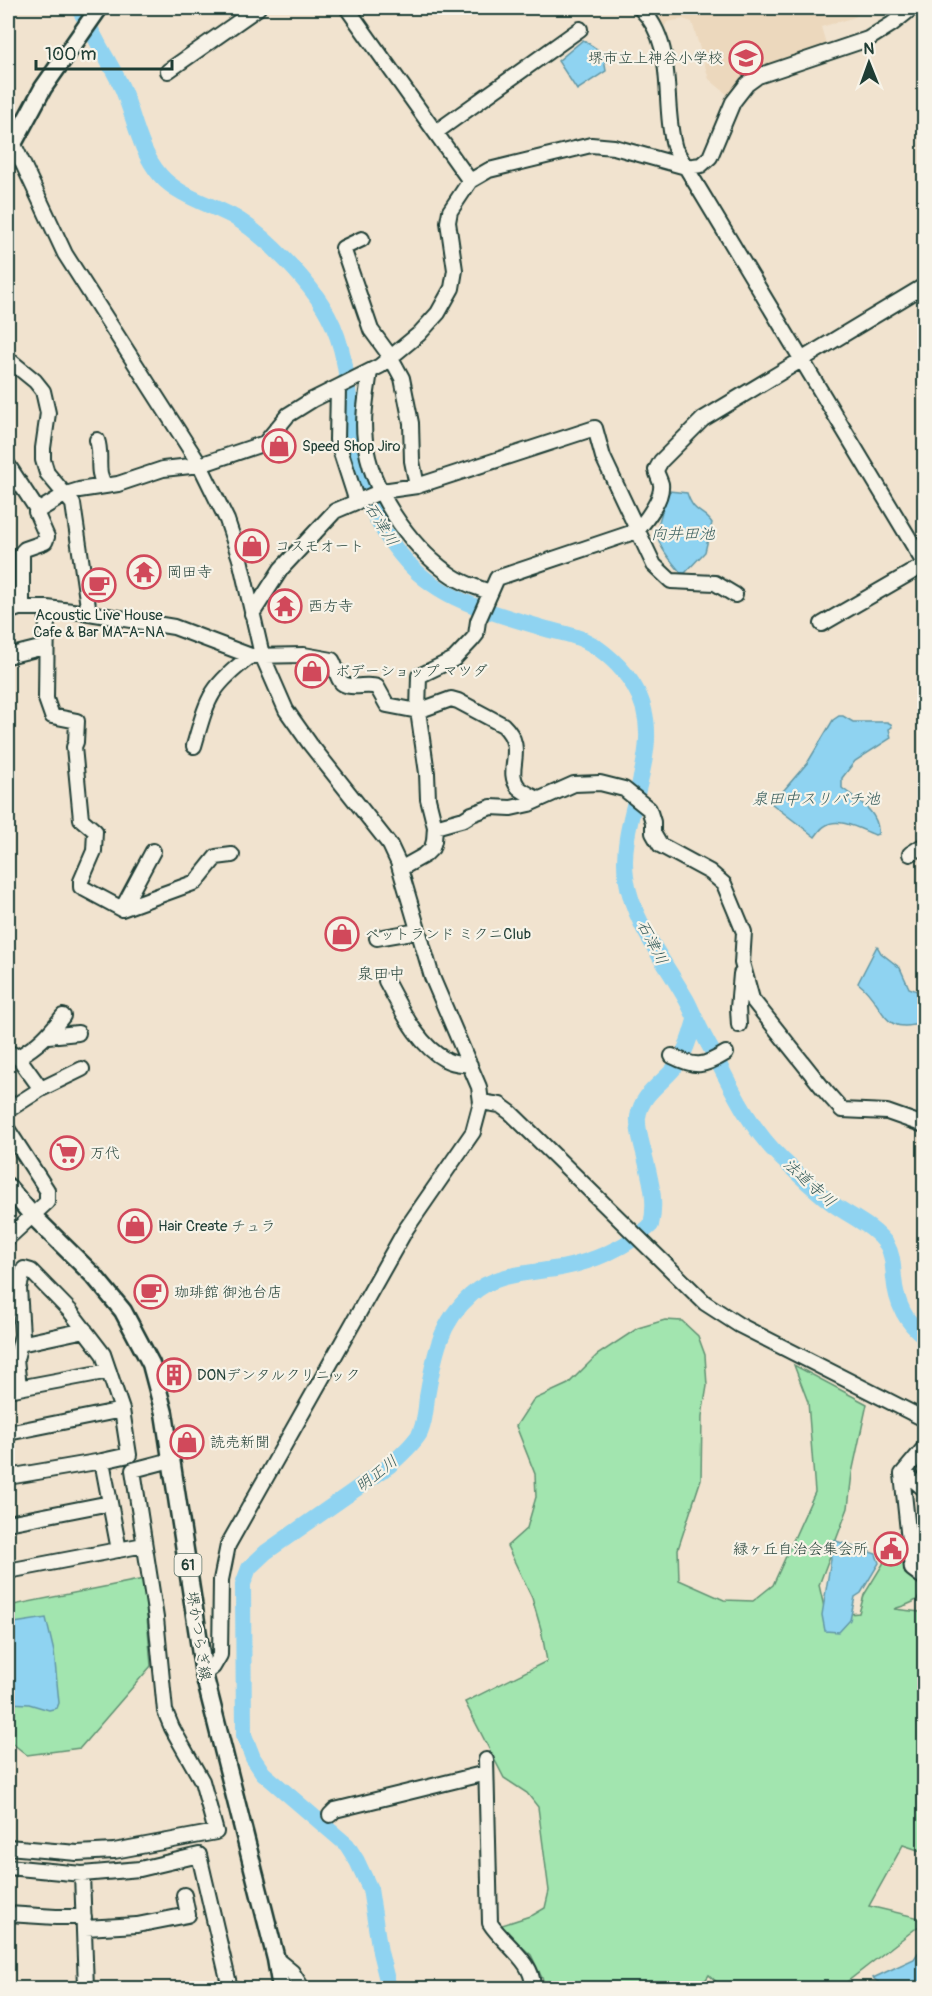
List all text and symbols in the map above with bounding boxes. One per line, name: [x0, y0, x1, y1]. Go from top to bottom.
scale bar: [36, 33, 172, 71]
north arrow: [839, 33, 899, 93]
text: N: [863, 39, 875, 59]
school or university icon: 堺市立上神谷小学校: [728, 40, 764, 76]
text: 100 m: [45, 43, 97, 66]
place label: 堺市立上神谷小学校: [588, 49, 723, 68]
shop icon: Speed Shop Jiro: [261, 428, 297, 464]
place label: Speed Shop Jiro: [302, 437, 401, 456]
water label: 石津川: [360, 499, 402, 550]
water label: 向井田池: [651, 524, 716, 544]
shop icon: コスモオート: [234, 528, 270, 564]
place label: コスモオート: [275, 537, 364, 556]
temple icon: 岡田寺: [126, 554, 162, 590]
place label: 岡田寺: [167, 563, 212, 582]
cafe icon: Acoustic Live House Cafe & Bar MA-A-NA: [81, 567, 117, 603]
temple icon: 西方寺: [267, 588, 303, 624]
place label: 西方寺: [308, 597, 353, 616]
place label: Acoustic Live House Cafe & Bar MA-A-NA: [33, 606, 165, 642]
shop icon: ボデーショップ マツダ: [294, 653, 330, 689]
place label: ボデーショップ マツダ: [335, 662, 488, 681]
water label: 泉田中スリバチ池: [752, 789, 881, 809]
shop icon: ペットランド ミクニClub: [324, 916, 360, 952]
water label: 石津川: [632, 917, 672, 968]
place label: ペットランド ミクニClub: [365, 925, 531, 944]
district label: 泉田中: [357, 964, 405, 984]
supermarket icon: 万代: [49, 1135, 85, 1171]
place label: 万代: [90, 1144, 120, 1163]
water label: 法道寺川: [779, 1154, 840, 1212]
shop icon: Hair Create チュラ: [117, 1208, 153, 1244]
place label: Hair Create チュラ: [158, 1217, 276, 1236]
cafe icon: 珈琲館 御池台店: [133, 1274, 169, 1310]
place label: 珈琲館 御池台店: [174, 1283, 282, 1302]
building icon: DONデンタルクリニック: [156, 1357, 192, 1393]
place label: DONデンタルクリニック: [197, 1366, 360, 1385]
shop icon: 読売新聞: [169, 1424, 205, 1460]
place label: 読売新聞: [210, 1433, 270, 1452]
water label: 明正川: [352, 1451, 402, 1496]
public building icon: 緑ヶ丘自治会集会所: [873, 1531, 909, 1567]
place label: 緑ヶ丘自治会集会所: [733, 1540, 868, 1559]
road number: 61: [174, 1554, 201, 1576]
street label: 堺かつらぎ線: [182, 1590, 215, 1682]

